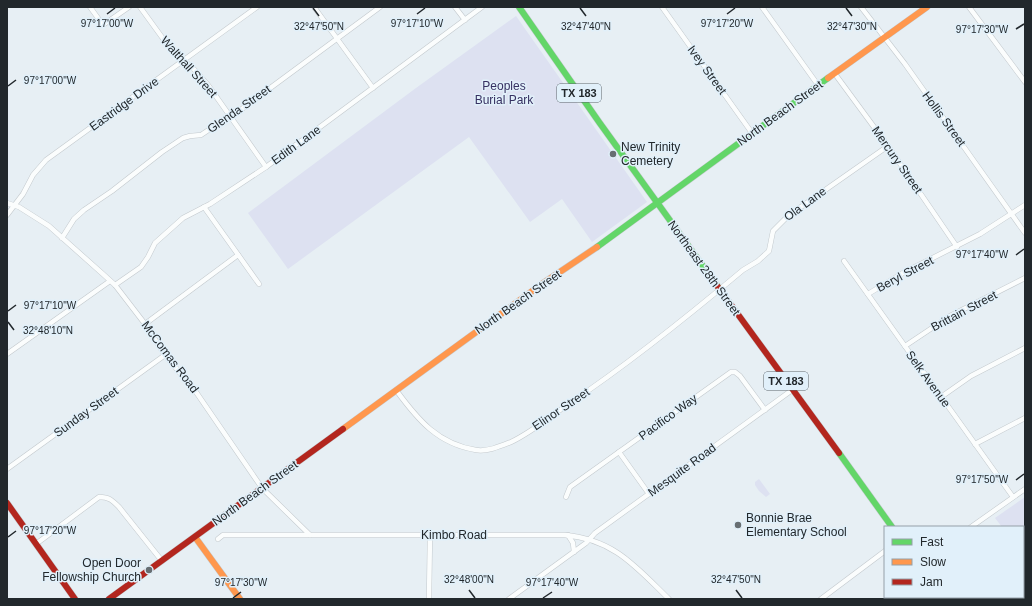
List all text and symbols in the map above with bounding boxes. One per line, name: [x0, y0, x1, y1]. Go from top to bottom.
text: 97°17'00"W: [81, 18, 134, 29]
text: 97°17'10"W: [391, 18, 444, 29]
text: 97°17'20"W: [701, 18, 754, 29]
text: 32°47'50"N: [294, 21, 344, 32]
text: 32°47'40"N: [561, 21, 611, 32]
text: 32°47'30"N: [827, 21, 877, 32]
text: 97°17'30"W: [956, 24, 1009, 35]
street label: Walthall Street: [158, 33, 221, 101]
street label: Ivey Street: [684, 43, 730, 98]
street label: Eastridge Drive: [87, 74, 162, 134]
text: 97°17'00"W: [24, 75, 77, 86]
street label: North Beach Street: [735, 77, 826, 149]
park label: Peoples Burial Park: [475, 79, 534, 107]
street label: Glenda Street: [205, 82, 274, 136]
road number: TX 183: [557, 84, 601, 102]
street label: Hollis Street: [919, 89, 969, 150]
street label: Edith Lane: [269, 122, 324, 168]
street label: Mercury Street: [869, 124, 926, 197]
place label: New Trinity Cemetery: [621, 140, 680, 168]
marker: New Trinity Cemetery: [608, 149, 618, 159]
street label: Ola Lane: [781, 184, 829, 224]
street label: Northeast 28th Street: [665, 218, 744, 319]
text: 97°17'40"W: [956, 249, 1009, 260]
street label: Beryl Street: [874, 253, 937, 295]
street label: North Beach Street: [472, 267, 564, 337]
street label: Brittain Street: [929, 287, 1000, 334]
text: 97°17'10"W: [24, 300, 77, 311]
street label: McComas Road: [139, 318, 201, 396]
text: 32°48'10"N: [23, 325, 73, 336]
street label: Selk Avenue: [903, 348, 953, 410]
road number: TX 183: [764, 372, 808, 390]
street label: Sunday Street: [51, 384, 121, 440]
street label: Elinor Street: [530, 384, 593, 433]
street label: Pacifico Way: [636, 391, 700, 443]
street label: Mesquite Road: [645, 441, 719, 499]
street label: North Beach Street: [210, 457, 301, 529]
text: 97°17'50"W: [956, 474, 1009, 485]
place label: Bonnie Brae Elementary School: [746, 511, 847, 539]
marker: Bonnie Brae Elementary School: [733, 520, 743, 530]
text: 97°17'20"W: [24, 525, 77, 536]
legend: [884, 526, 1024, 598]
street label: Kimbo Road: [421, 528, 487, 542]
text: Fast: [920, 535, 944, 549]
text: Slow: [920, 555, 946, 569]
place label: Open Door Fellowship Church: [42, 556, 141, 584]
marker: Open Door Fellowship Church: [144, 565, 154, 575]
text: 32°48'00"N: [444, 574, 494, 585]
text: 32°47'50"N: [711, 574, 761, 585]
text: Jam: [920, 575, 943, 589]
text: 97°17'30"W: [215, 577, 268, 588]
text: 97°17'40"W: [526, 577, 579, 588]

